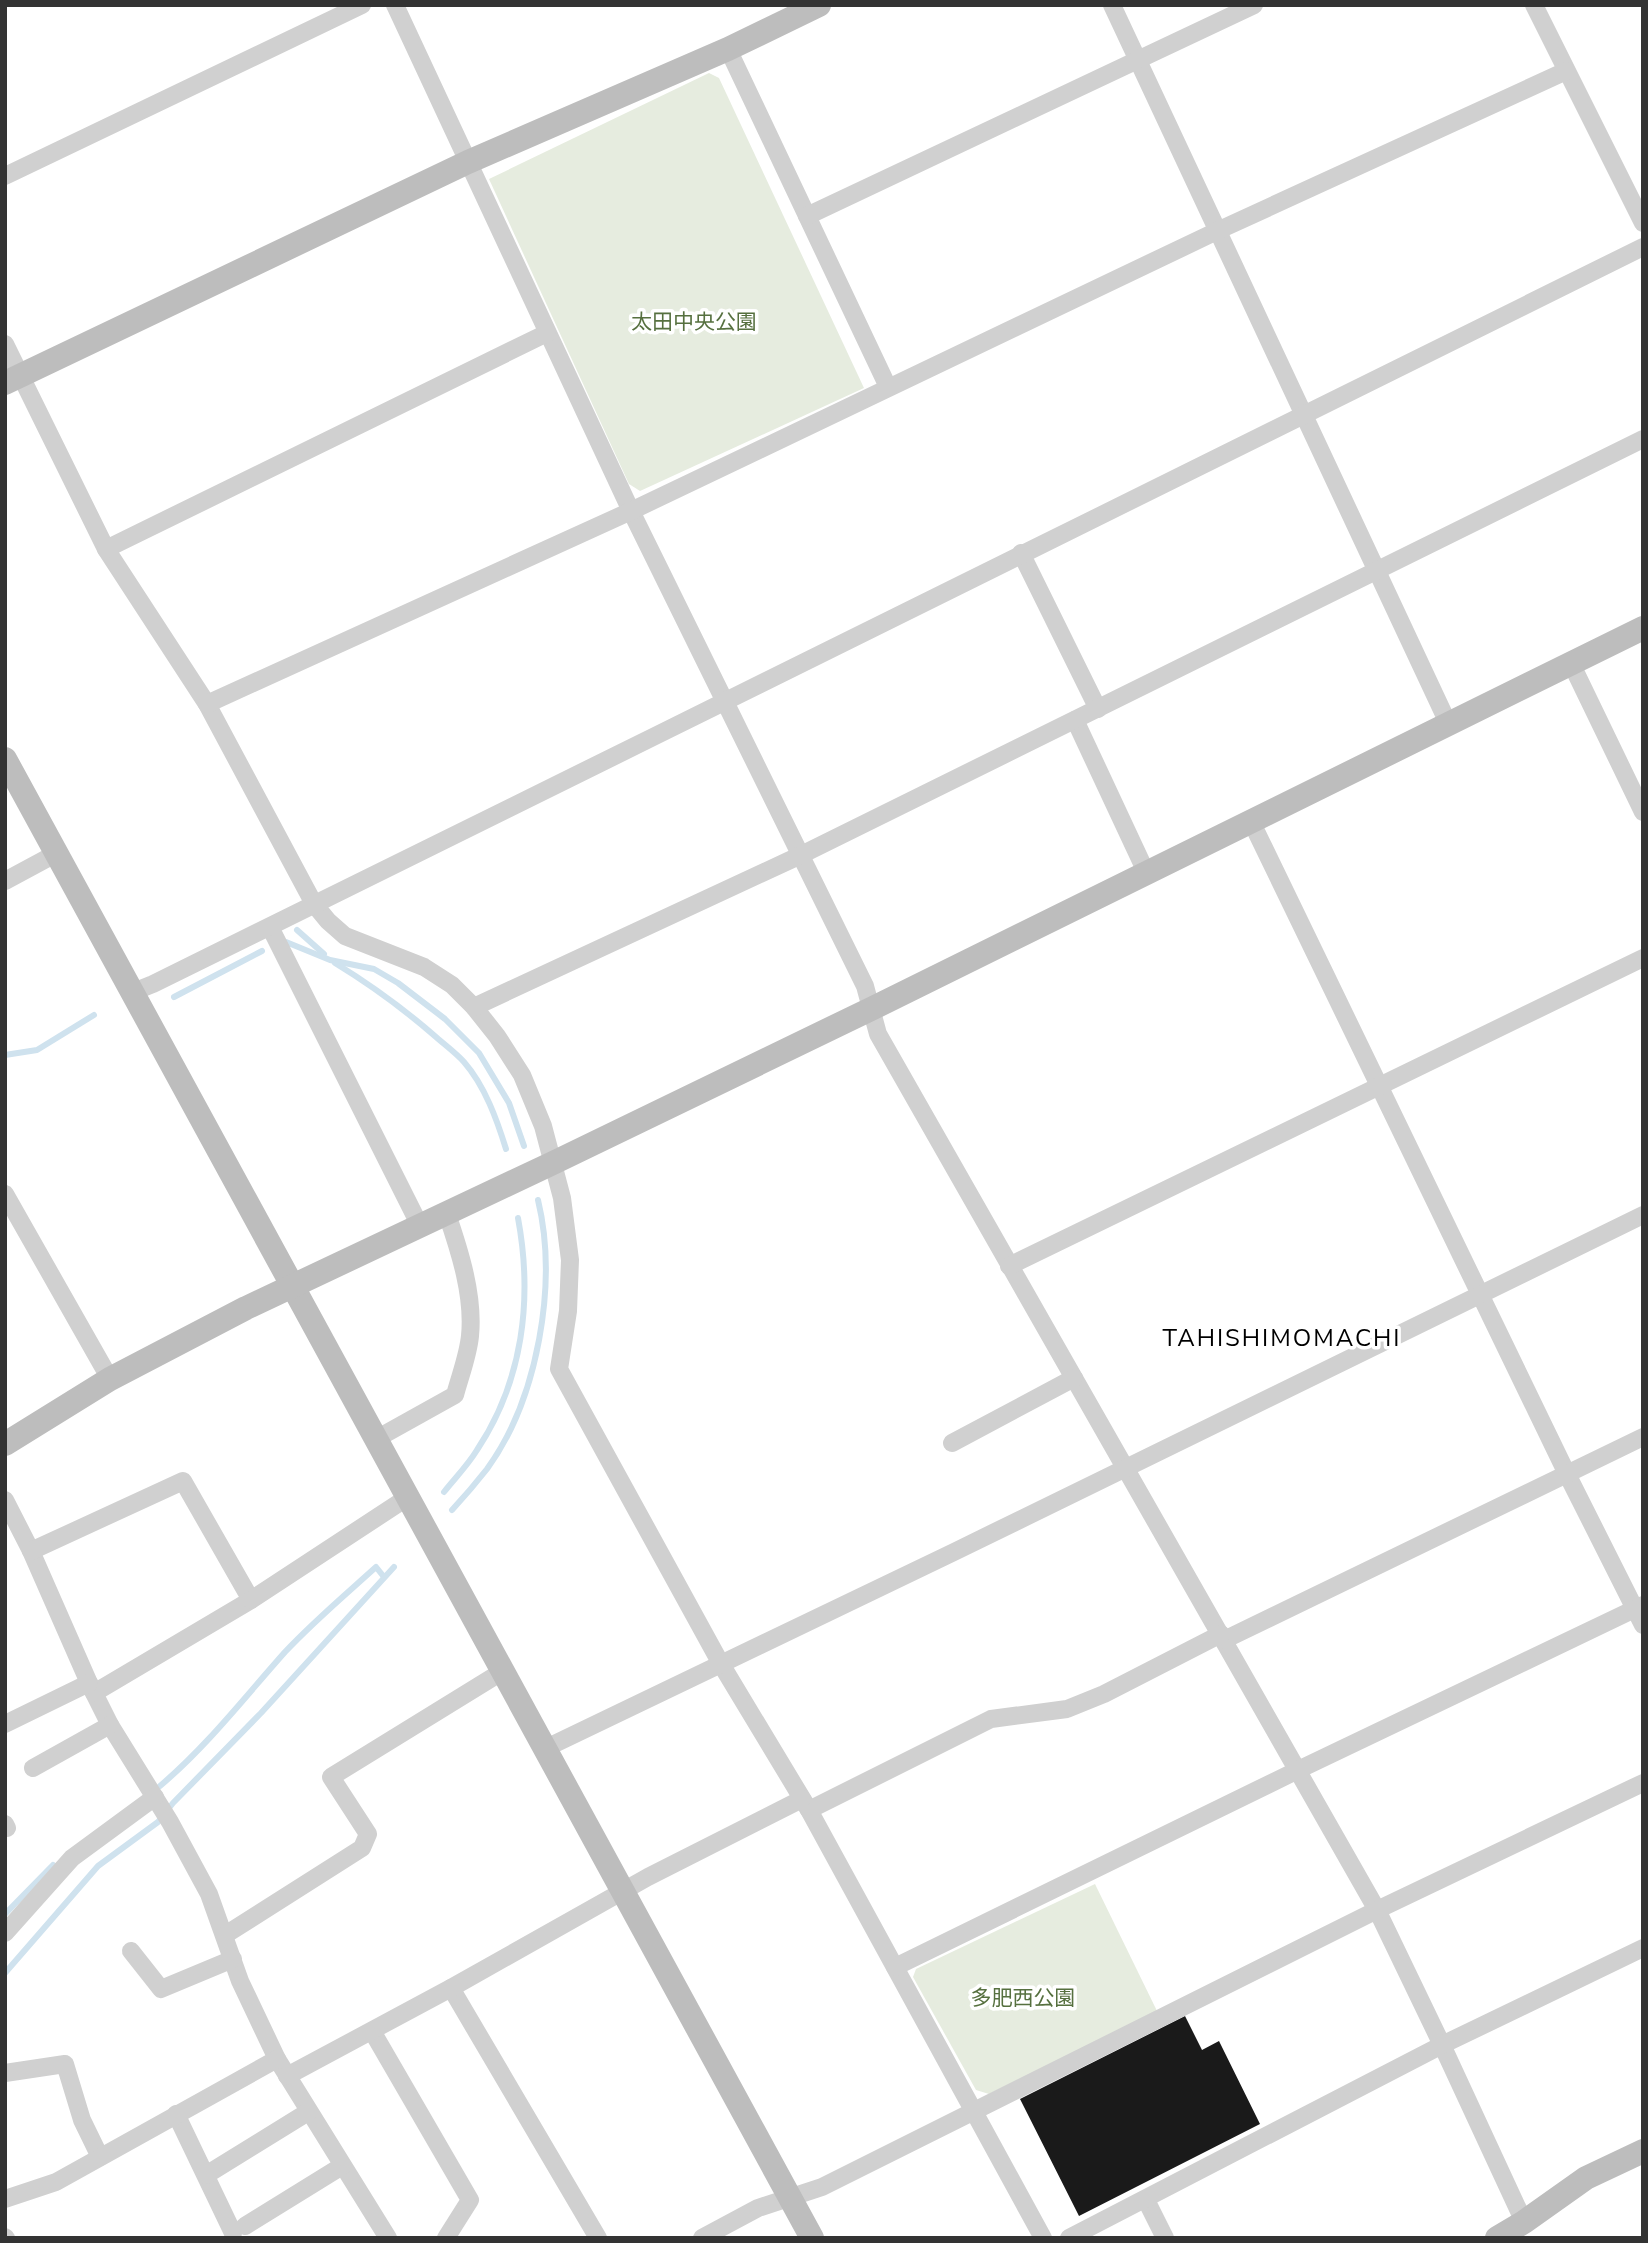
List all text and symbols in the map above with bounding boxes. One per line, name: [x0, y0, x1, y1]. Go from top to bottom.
park label: 太田中央公園: [631, 308, 757, 336]
district label: TAHISHIMOMACHI: [1163, 1322, 1401, 1354]
park label: 多肥西公園: [971, 1984, 1076, 2012]

